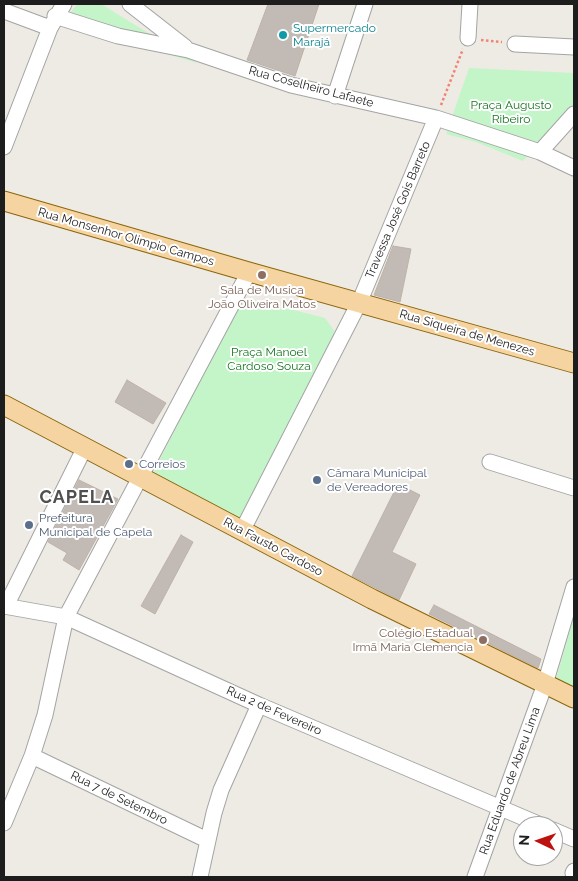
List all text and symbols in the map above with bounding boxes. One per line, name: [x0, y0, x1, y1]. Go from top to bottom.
place label: Supermercado Marajá: [293, 21, 376, 49]
marker: Supermercado Marajá: [277, 29, 289, 41]
street label: Rua Coselheiro Lafaete: [247, 63, 375, 111]
park label: Praça Augusto Ribeiro: [471, 98, 551, 126]
street label: Travessa José Gois Barreto: [362, 139, 434, 281]
street label: Rua Monsenhor Olimpio Campos: [36, 205, 216, 269]
marker: Sala de Musica João Oliveira Matos: [256, 269, 268, 281]
place label: Sala de Musica João Oliveira Matos: [208, 283, 316, 311]
street label: Rua Siqueira de Menezes: [398, 307, 536, 359]
park label: Praça Manoel Cardoso Souza: [227, 345, 311, 373]
place label: Correios: [139, 457, 185, 471]
marker: Correios: [123, 458, 135, 470]
place label: Câmara Municipal de Vereadores: [327, 466, 427, 494]
marker: Câmara Municipal de Vereadores: [311, 474, 323, 486]
district label: CAPELA: [39, 487, 115, 509]
place label: Prefeitura Municipal de Capela: [39, 511, 152, 539]
street label: Rua Fausto Cardoso: [221, 515, 325, 579]
marker: Prefeitura Municipal de Capela: [23, 519, 35, 531]
place label: Colégio Estadual Irmã Maria Clemencia: [352, 626, 473, 654]
marker: Colégio Estadual Irmã Maria Clemencia: [477, 634, 489, 646]
street label: Rua 2 de Fevereiro: [224, 683, 324, 739]
street label: Rua Eduardo de Abreu Lima: [477, 705, 543, 857]
street label: Rua 7 de Setembro: [68, 768, 170, 828]
north arrow: [513, 816, 563, 866]
text: N: [516, 835, 532, 846]

